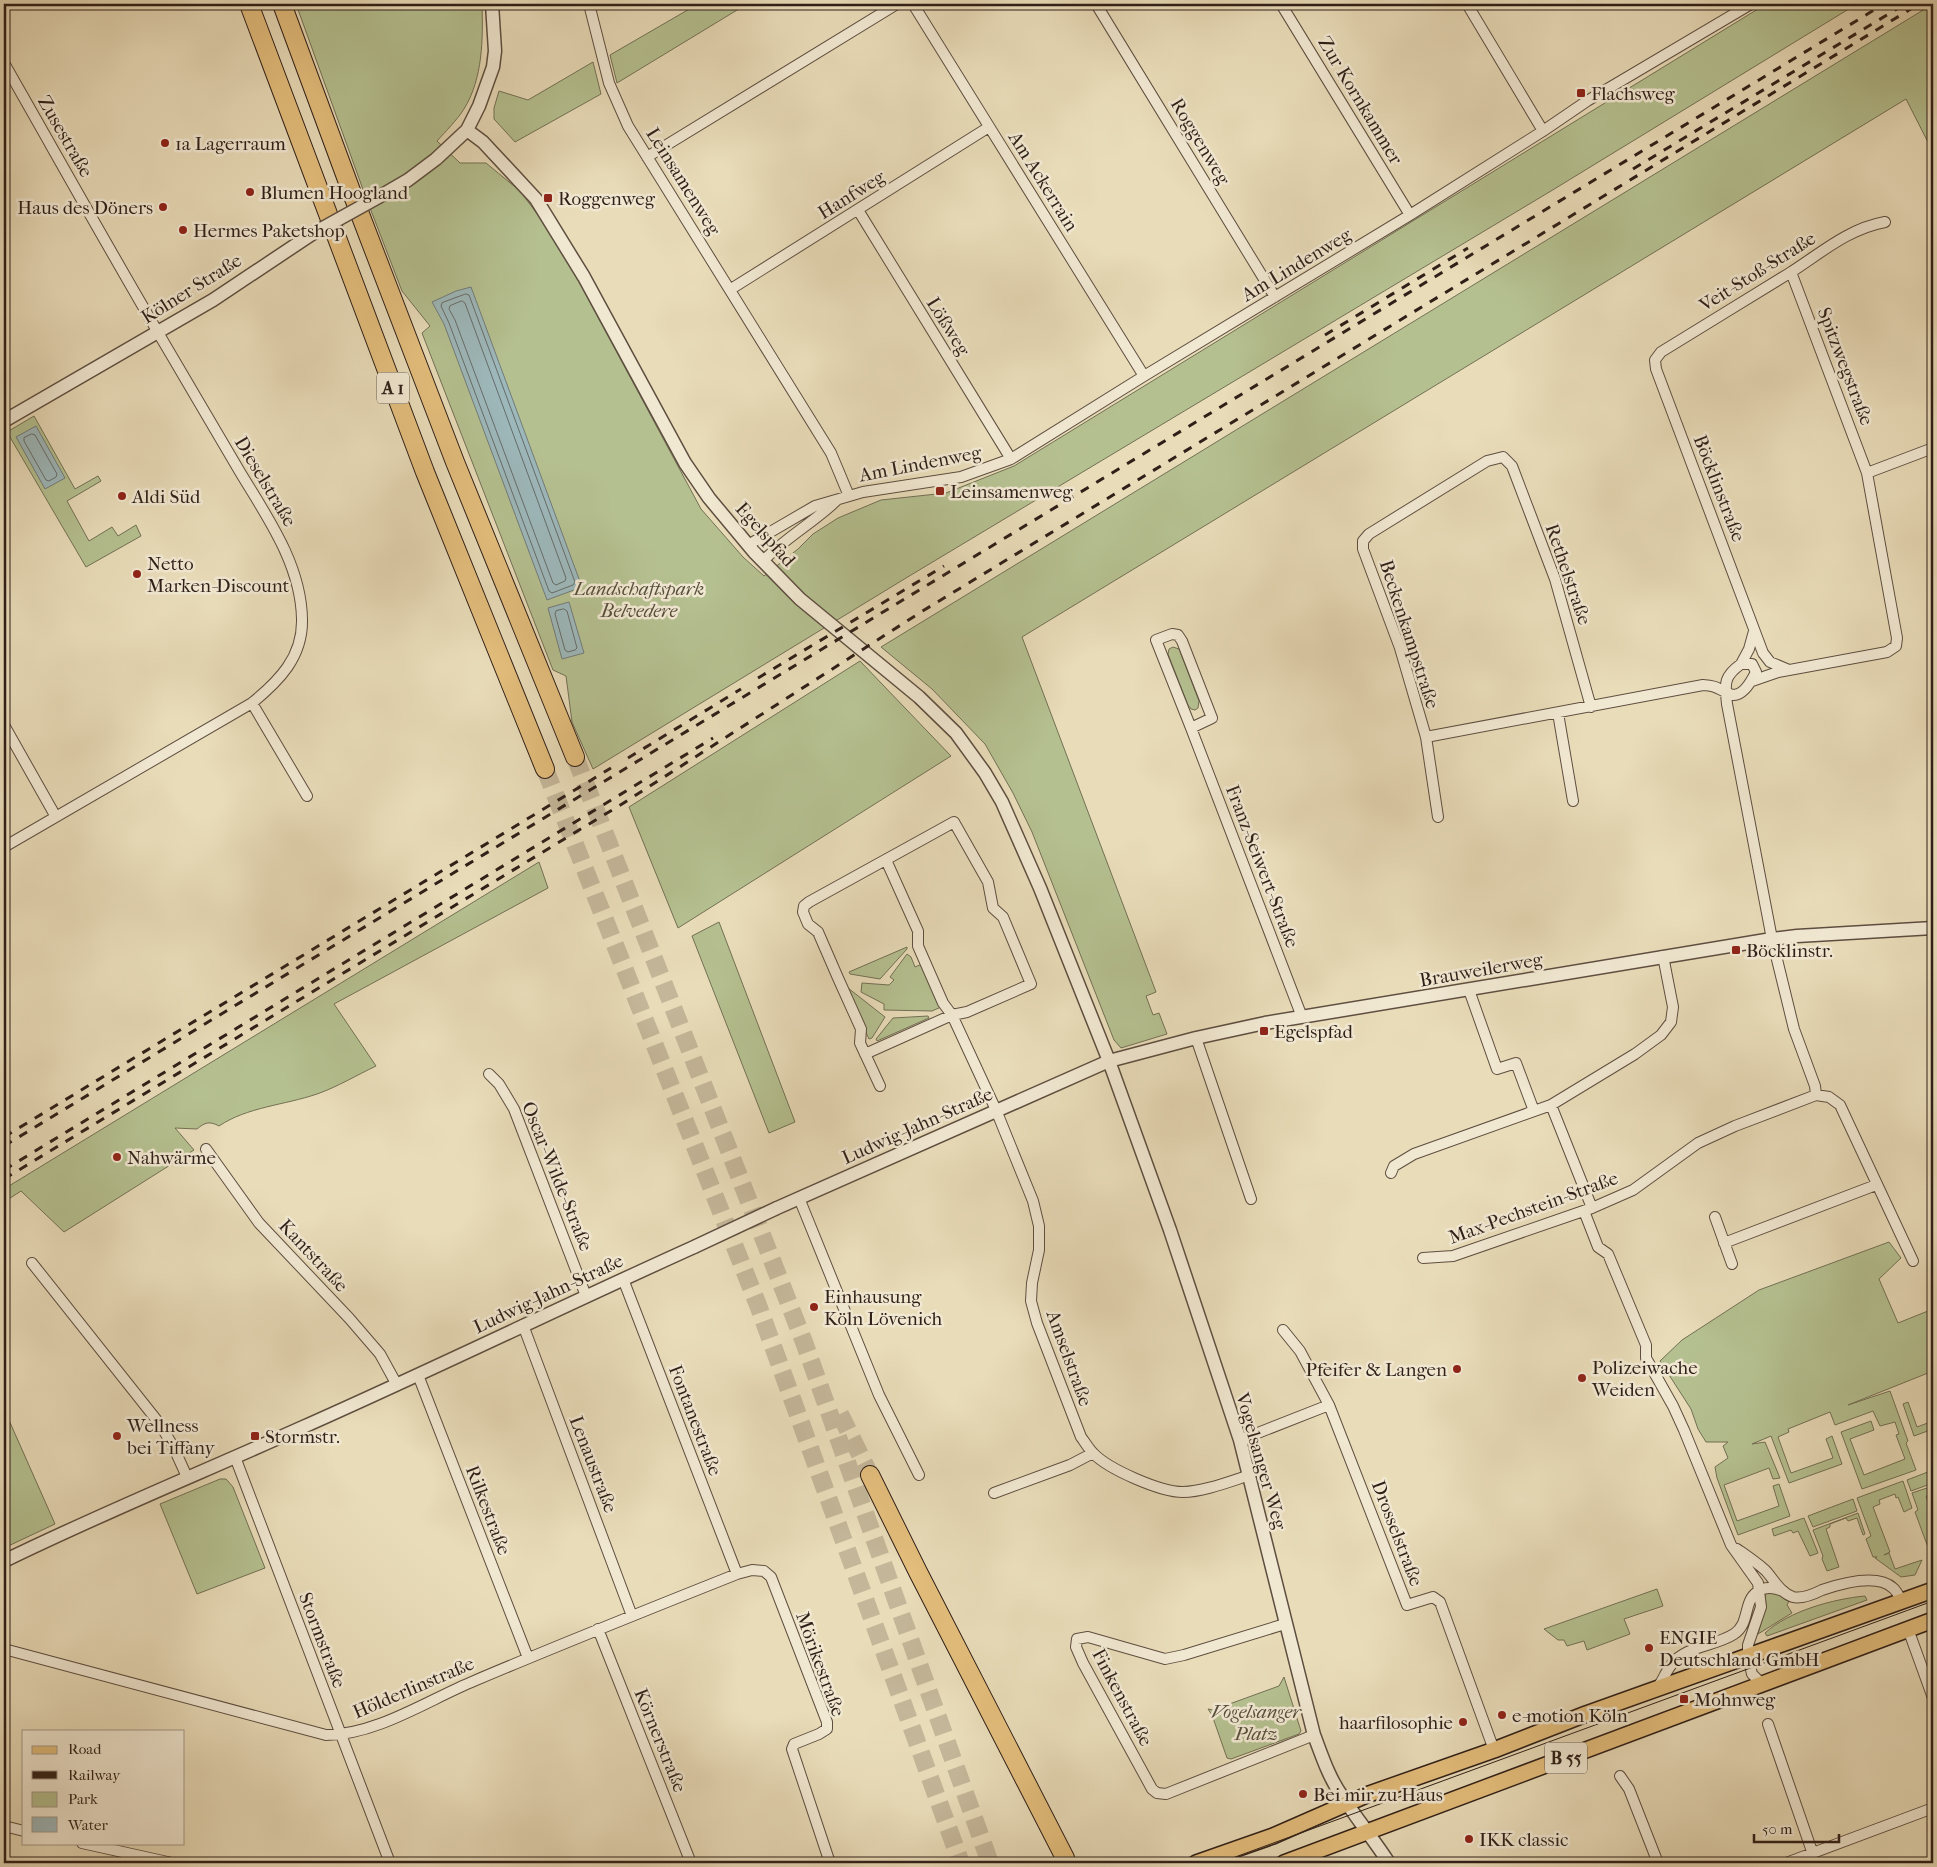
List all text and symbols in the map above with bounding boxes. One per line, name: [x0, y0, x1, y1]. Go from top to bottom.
street label: Zur Kornkammer: [1313, 33, 1407, 169]
place label: Flachsweg: [1591, 83, 1676, 105]
marker: Flachsweg: [1575, 87, 1587, 99]
street label: Zusestraße: [33, 92, 97, 181]
street label: Roggenweg: [1166, 94, 1235, 189]
street label: Leinsamenweg: [641, 124, 725, 240]
street label: Am Ackerrain: [1003, 127, 1083, 235]
place label: 1a Lagerraum: [175, 133, 286, 155]
marker: 1a Lagerraum: [159, 137, 171, 149]
street label: Hanfweg: [814, 165, 890, 224]
place label: Blumen Hoogland: [260, 182, 409, 204]
marker: Blumen Hoogland: [244, 186, 256, 198]
place label: Roggenweg: [558, 188, 656, 210]
marker: Roggenweg: [542, 192, 554, 204]
place label: Haus des Döners: [17, 197, 153, 219]
marker: Haus des Döners: [157, 201, 169, 213]
place label: Hermes Paketshop: [193, 220, 345, 242]
street label: Am Lindenweg: [1237, 223, 1356, 307]
marker: Hermes Paketshop: [177, 224, 189, 236]
street label: Veit-Stoß-Straße: [1695, 227, 1820, 317]
street label: Kölner Straße: [137, 249, 246, 328]
street label: Lößweg: [922, 293, 975, 360]
street label: Spitzwegstraße: [1812, 304, 1878, 428]
road number: A 1: [377, 372, 409, 403]
street label: Dieselstraße: [230, 432, 301, 531]
street label: Böcklinstraße: [1689, 432, 1749, 545]
street label: Am Lindenweg: [856, 441, 984, 487]
place label: Leinsamenweg: [950, 481, 1073, 503]
marker: Leinsamenweg: [934, 485, 946, 497]
place label: Aldi Süd: [131, 486, 201, 508]
marker: Aldi Süd: [116, 490, 128, 502]
street label: Egelspfad: [731, 498, 800, 572]
street label: Rethelstraße: [1541, 521, 1596, 628]
place label: Netto Marken-Discount: [147, 553, 290, 597]
street label: Beckenkampstraße: [1375, 557, 1443, 711]
marker: Netto Marken-Discount: [131, 568, 143, 580]
park label: Landschaftspark Belvedere: [572, 578, 704, 622]
street label: Franz-Seiwert-Straße: [1221, 782, 1303, 951]
place label: Böcklinstr.: [1746, 940, 1833, 962]
marker: Böcklinstr.: [1730, 944, 1742, 956]
street label: Brauweilerweg: [1418, 948, 1545, 992]
place label: Egelspfad: [1274, 1021, 1354, 1043]
marker: Egelspfad: [1258, 1025, 1270, 1037]
street label: Ludwig-Jahn-Straße: [839, 1083, 996, 1169]
street label: Oscar-Wilde-Straße: [517, 1098, 597, 1254]
place label: Nahwärme: [127, 1147, 216, 1169]
marker: Nahwärme: [111, 1151, 123, 1163]
street label: Max-Pechstein-Straße: [1446, 1167, 1621, 1249]
street label: Kantstraße: [274, 1215, 352, 1296]
street label: Ludwig-Jahn-Straße: [470, 1250, 627, 1338]
place label: Einhausung Köln Lövenich: [824, 1286, 943, 1330]
marker: Einhausung Köln Lövenich: [808, 1301, 820, 1313]
street label: Amselstraße: [1041, 1307, 1097, 1409]
place label: Polizeiwache Weiden: [1591, 1357, 1698, 1401]
place label: Pfeifer & Langen: [1305, 1359, 1447, 1381]
street label: Fontanestraße: [664, 1362, 726, 1479]
marker: Pfeifer & Langen: [1451, 1363, 1463, 1375]
marker: Polizeiwache Weiden: [1576, 1372, 1588, 1384]
street label: Vogelsanger Weg: [1231, 1389, 1291, 1533]
street label: Lenaustraße: [565, 1413, 622, 1516]
place label: Wellness bei Tiffany: [126, 1415, 216, 1459]
place label: Stormstr.: [265, 1426, 340, 1448]
marker: Wellness bei Tiffany: [111, 1430, 123, 1442]
marker: Stormstr.: [249, 1430, 261, 1442]
street label: Rilkestraße: [461, 1463, 515, 1558]
street label: Drosselstraße: [1367, 1478, 1427, 1589]
street label: Stormstraße: [294, 1590, 350, 1691]
street label: Mörikestraße: [791, 1609, 849, 1720]
place label: ENGIE Deutschland GmbH: [1659, 1627, 1820, 1671]
marker: ENGIE Deutschland GmbH: [1643, 1642, 1655, 1654]
street label: Finkenstraße: [1087, 1645, 1157, 1750]
street label: Hölderlinstraße: [349, 1652, 477, 1723]
street label: Körnerstraße: [629, 1685, 691, 1795]
place label: Mohnweg: [1694, 1689, 1776, 1711]
marker: Mohnweg: [1678, 1693, 1690, 1705]
park label: Vogelsanger Platz: [1211, 1701, 1302, 1745]
place label: e-motion Köln: [1512, 1705, 1628, 1727]
marker: e-motion Köln: [1496, 1709, 1508, 1721]
place label: haarfilosophie: [1339, 1712, 1453, 1734]
marker: haarfilosophie: [1457, 1716, 1469, 1728]
legend: [22, 1730, 185, 1844]
text: Road: [68, 1740, 102, 1758]
road number: B 55: [1545, 1742, 1587, 1774]
text: Railway: [68, 1766, 121, 1784]
place label: Bei mir zu Haus: [1313, 1784, 1443, 1806]
marker: Bei mir zu Haus: [1297, 1788, 1309, 1800]
text: Park: [68, 1790, 98, 1808]
scale bar: [1754, 1812, 1840, 1844]
text: Water: [67, 1816, 108, 1834]
text: 50 m: [1762, 1820, 1793, 1838]
place label: IKK classic: [1479, 1829, 1568, 1851]
marker: IKK classic: [1463, 1833, 1475, 1845]

